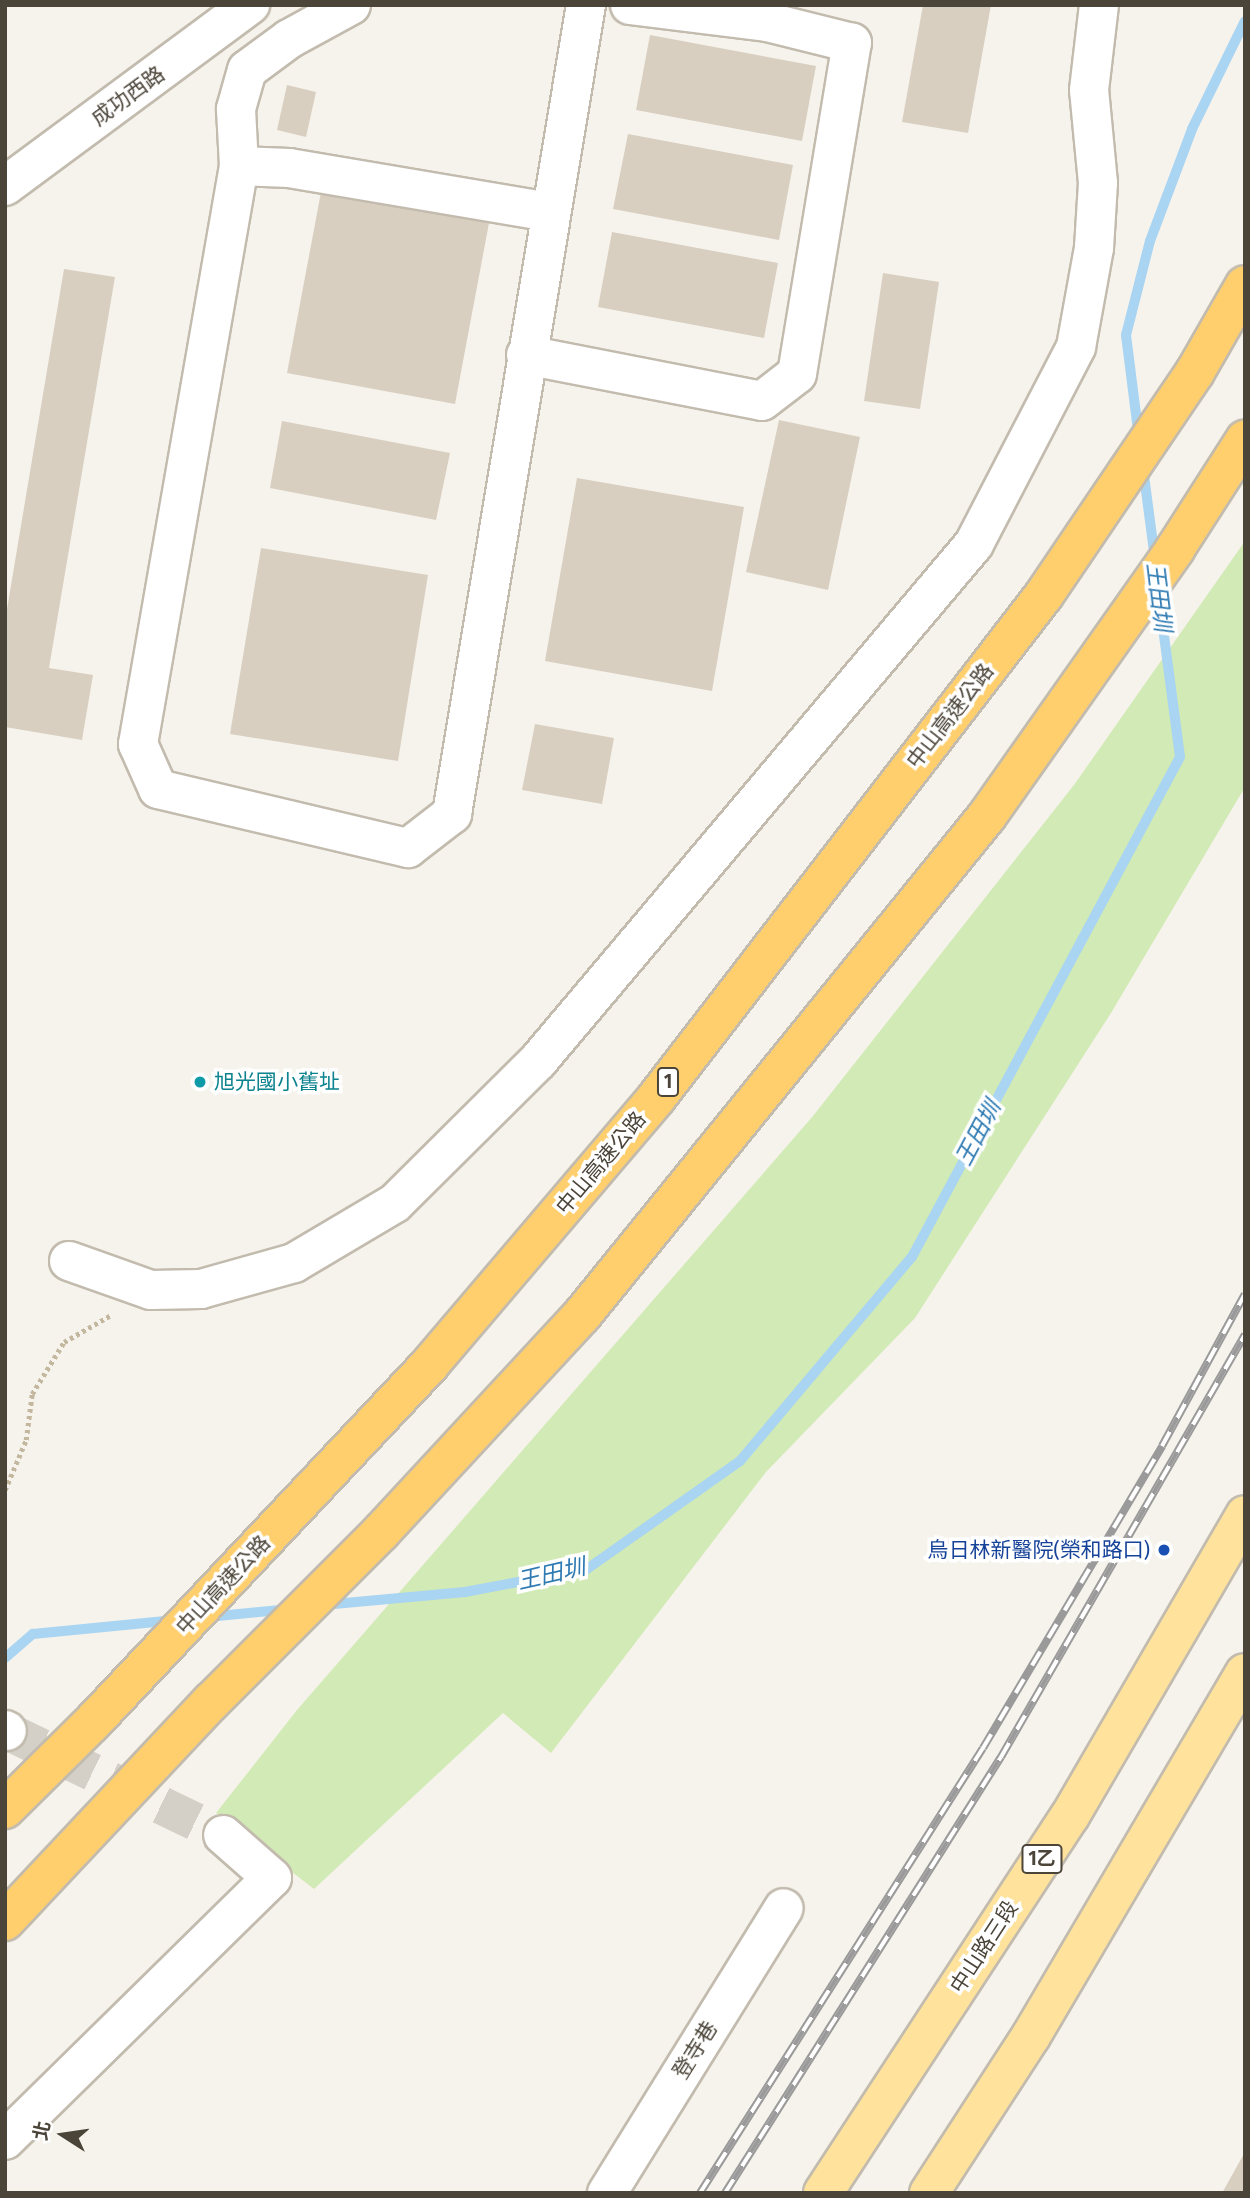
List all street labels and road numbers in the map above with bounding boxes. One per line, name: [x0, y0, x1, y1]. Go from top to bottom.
street label: 成功西路: [87, 61, 169, 131]
street label: 中山高速公路: [901, 659, 999, 773]
road number: 1: [656, 1066, 680, 1098]
street label: 中山高速公路: [551, 1107, 651, 1219]
street label: 中山高速公路: [171, 1530, 275, 1640]
road number: 1乙: [1021, 1843, 1063, 1874]
street label: 中山路三段: [945, 1896, 1023, 1998]
street label: 登寺巷: [668, 2017, 722, 2083]

